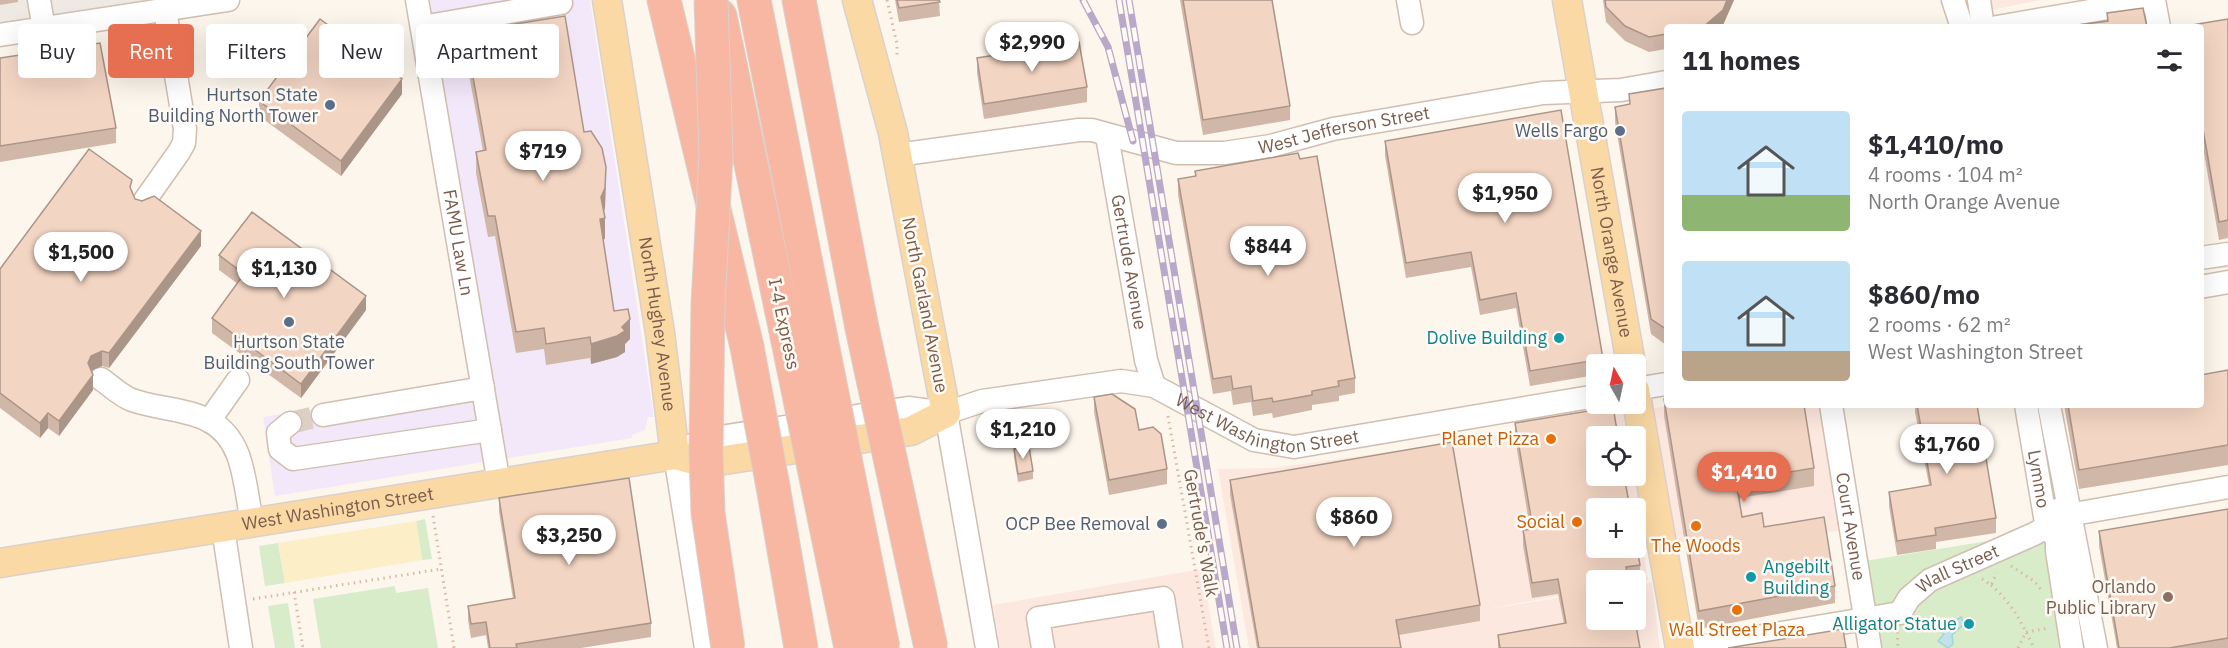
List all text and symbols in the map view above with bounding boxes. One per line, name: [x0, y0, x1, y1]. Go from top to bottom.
pin: $2,990: [983, 22, 1081, 73]
chip: Buy: [18, 24, 96, 78]
chip: Rent: [108, 24, 194, 78]
chip: Filters: [206, 24, 307, 78]
chip: New: [319, 24, 404, 78]
chip: Apartment: [416, 24, 559, 78]
text: $2,990: [999, 28, 1065, 55]
text: 11 homes: [1682, 43, 1800, 77]
icon: filters: [2153, 44, 2186, 77]
place label: Hurtson State Building North Tower: [148, 83, 318, 127]
marker: Hurtson State Building North Tower: [323, 98, 337, 112]
street label: West Jefferson Street: [1257, 101, 1431, 159]
place label: Wells Fargo: [1515, 119, 1608, 142]
marker: Wells Fargo: [1613, 124, 1627, 138]
text: $1,410/mo: [1868, 127, 2004, 161]
pin: $719: [507, 131, 579, 182]
icon: home: [1730, 135, 1802, 207]
text: $719: [519, 137, 567, 164]
text: 4 rooms · 104 m²: [1868, 161, 2023, 188]
street label: North Orange Avenue: [1586, 165, 1638, 339]
pin: $1,950: [1456, 173, 1554, 224]
text: $1,950: [1472, 179, 1538, 206]
street label: FAMU Law Ln: [438, 187, 479, 298]
text: North Orange Avenue: [1868, 188, 2060, 215]
street label: Gertrude Avenue: [1106, 193, 1153, 332]
street label: North Garland Avenue: [897, 215, 954, 395]
pin: $844: [1232, 226, 1304, 277]
pin: $1,500: [32, 232, 130, 283]
text: $844: [1244, 232, 1292, 259]
street label: North Hughey Avenue: [634, 235, 682, 413]
text: $1,500: [48, 238, 114, 265]
pin: $1,130: [235, 248, 333, 299]
text: $1,130: [251, 254, 317, 281]
street label: I-4 Express: [764, 276, 805, 372]
text: $860/mo: [1868, 277, 1980, 311]
icon: home: [1730, 285, 1802, 357]
text: 2 rooms · 62 m²: [1868, 311, 2011, 338]
marker: Hurtson State Building South Tower: [282, 315, 296, 329]
place label: Dolive Building: [1427, 326, 1547, 349]
place label: Hurtson State Building South Tower: [203, 330, 375, 374]
marker: Dolive Building: [1552, 331, 1566, 345]
text: West Washington Street: [1868, 338, 2083, 365]
north arrow: [1586, 354, 1646, 414]
map controls: [1586, 354, 1646, 630]
street label: West Washington Street: [1172, 388, 1361, 458]
pin: $1,210: [974, 409, 1072, 460]
text: $1,210: [990, 415, 1056, 442]
pin: $1,760: [1898, 424, 1996, 475]
button: locate: [1586, 426, 1646, 486]
place label: Planet Pizza: [1441, 427, 1539, 450]
text: $1,760: [1914, 430, 1980, 457]
marker: Planet Pizza: [1544, 432, 1558, 446]
street label: Lymmo: [2023, 448, 2055, 510]
pin: $1,410: [1695, 452, 1793, 503]
text: $1,410: [1711, 458, 1777, 485]
street label: Gertrude's Walk: [1179, 467, 1224, 599]
street label: Court Avenue: [1831, 471, 1871, 582]
street label: West Washington Street: [240, 482, 435, 535]
pin: $860: [1318, 497, 1390, 548]
button: +: [1586, 498, 1646, 558]
text: $860: [1330, 503, 1378, 530]
place label: Social: [1516, 510, 1565, 533]
place label: OCP Bee Removal: [1005, 512, 1150, 535]
pin: $3,250: [520, 515, 618, 566]
marker: Social: [1570, 515, 1584, 529]
marker: OCP Bee Removal: [1155, 517, 1169, 531]
marker: The Woods: [1689, 519, 1703, 533]
text: $3,250: [536, 521, 602, 548]
place label: The Woods: [1651, 534, 1741, 557]
street label: Wall Street: [1911, 539, 2002, 598]
place label: Angebilt Building: [1763, 555, 1830, 599]
button: −: [1586, 570, 1646, 630]
marker: Angebilt Building: [1744, 570, 1758, 584]
place label: Orlando Public Library: [2046, 575, 2156, 619]
marker: Orlando Public Library: [2161, 590, 2175, 604]
marker: Wall Street Plaza: [1730, 603, 1744, 617]
place label: Alligator Statue: [1832, 612, 1957, 635]
marker: Alligator Statue: [1962, 617, 1976, 631]
place label: Wall Street Plaza: [1669, 618, 1806, 641]

